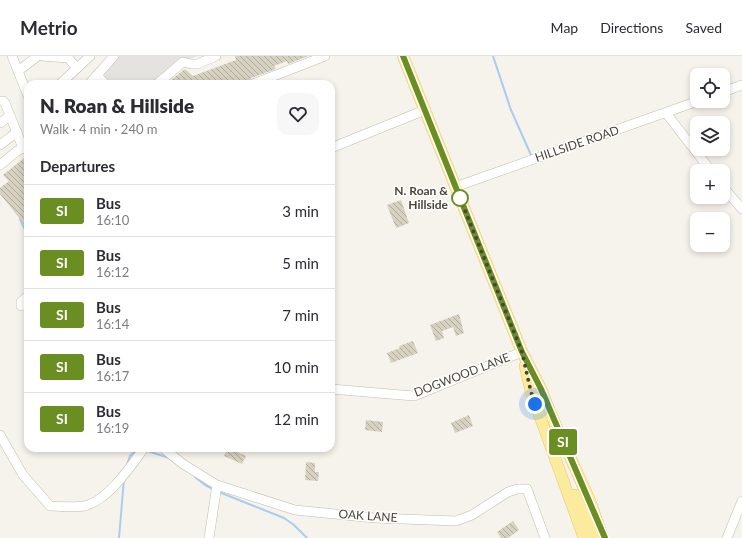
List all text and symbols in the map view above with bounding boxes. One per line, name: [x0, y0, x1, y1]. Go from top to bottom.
text: Metrio: [20, 16, 78, 39]
text: Map: [551, 19, 578, 36]
text: Directions: [600, 19, 663, 36]
text: Saved: [685, 19, 722, 36]
map controls: [690, 68, 730, 252]
button: locate: [690, 68, 730, 108]
button: heart: [277, 93, 319, 135]
text: N. Roan & Hillside: [40, 94, 194, 117]
button: layers: [690, 116, 730, 156]
text: Walk · 4 min · 240 m: [40, 121, 158, 137]
street label: HILLSIDE ROAD: [533, 122, 621, 165]
text: Departures: [40, 157, 115, 175]
button: +: [690, 164, 730, 204]
place label: N. Roan & Hillside: [394, 183, 449, 212]
marker: N. Roan & Hillside: [451, 189, 469, 207]
text: Bus: [96, 194, 121, 212]
text: SI: [56, 202, 68, 219]
text: 3 min: [282, 202, 319, 220]
text: 16:10: [96, 212, 129, 228]
button: −: [690, 212, 730, 252]
text: Bus: [96, 246, 121, 264]
text: SI: [56, 254, 68, 271]
text: 5 min: [282, 254, 319, 272]
text: 16:12: [96, 264, 129, 280]
text: Bus: [96, 298, 121, 316]
text: SI: [56, 306, 68, 323]
text: 7 min: [282, 306, 319, 324]
text: 16:14: [96, 316, 129, 332]
street label: DOGWOOD LANE: [412, 349, 512, 400]
text: Bus: [96, 350, 121, 368]
text: SI: [56, 358, 68, 375]
text: 10 min: [273, 358, 319, 376]
text: 16:17: [96, 368, 129, 384]
your location: [525, 394, 545, 414]
text: Bus: [96, 402, 121, 420]
text: SI: [56, 410, 68, 427]
text: 12 min: [273, 410, 319, 428]
text: 16:19: [96, 420, 129, 436]
line badge: SI: [545, 429, 581, 455]
text: SI: [557, 433, 569, 450]
street label: OAK LANE: [338, 506, 398, 525]

